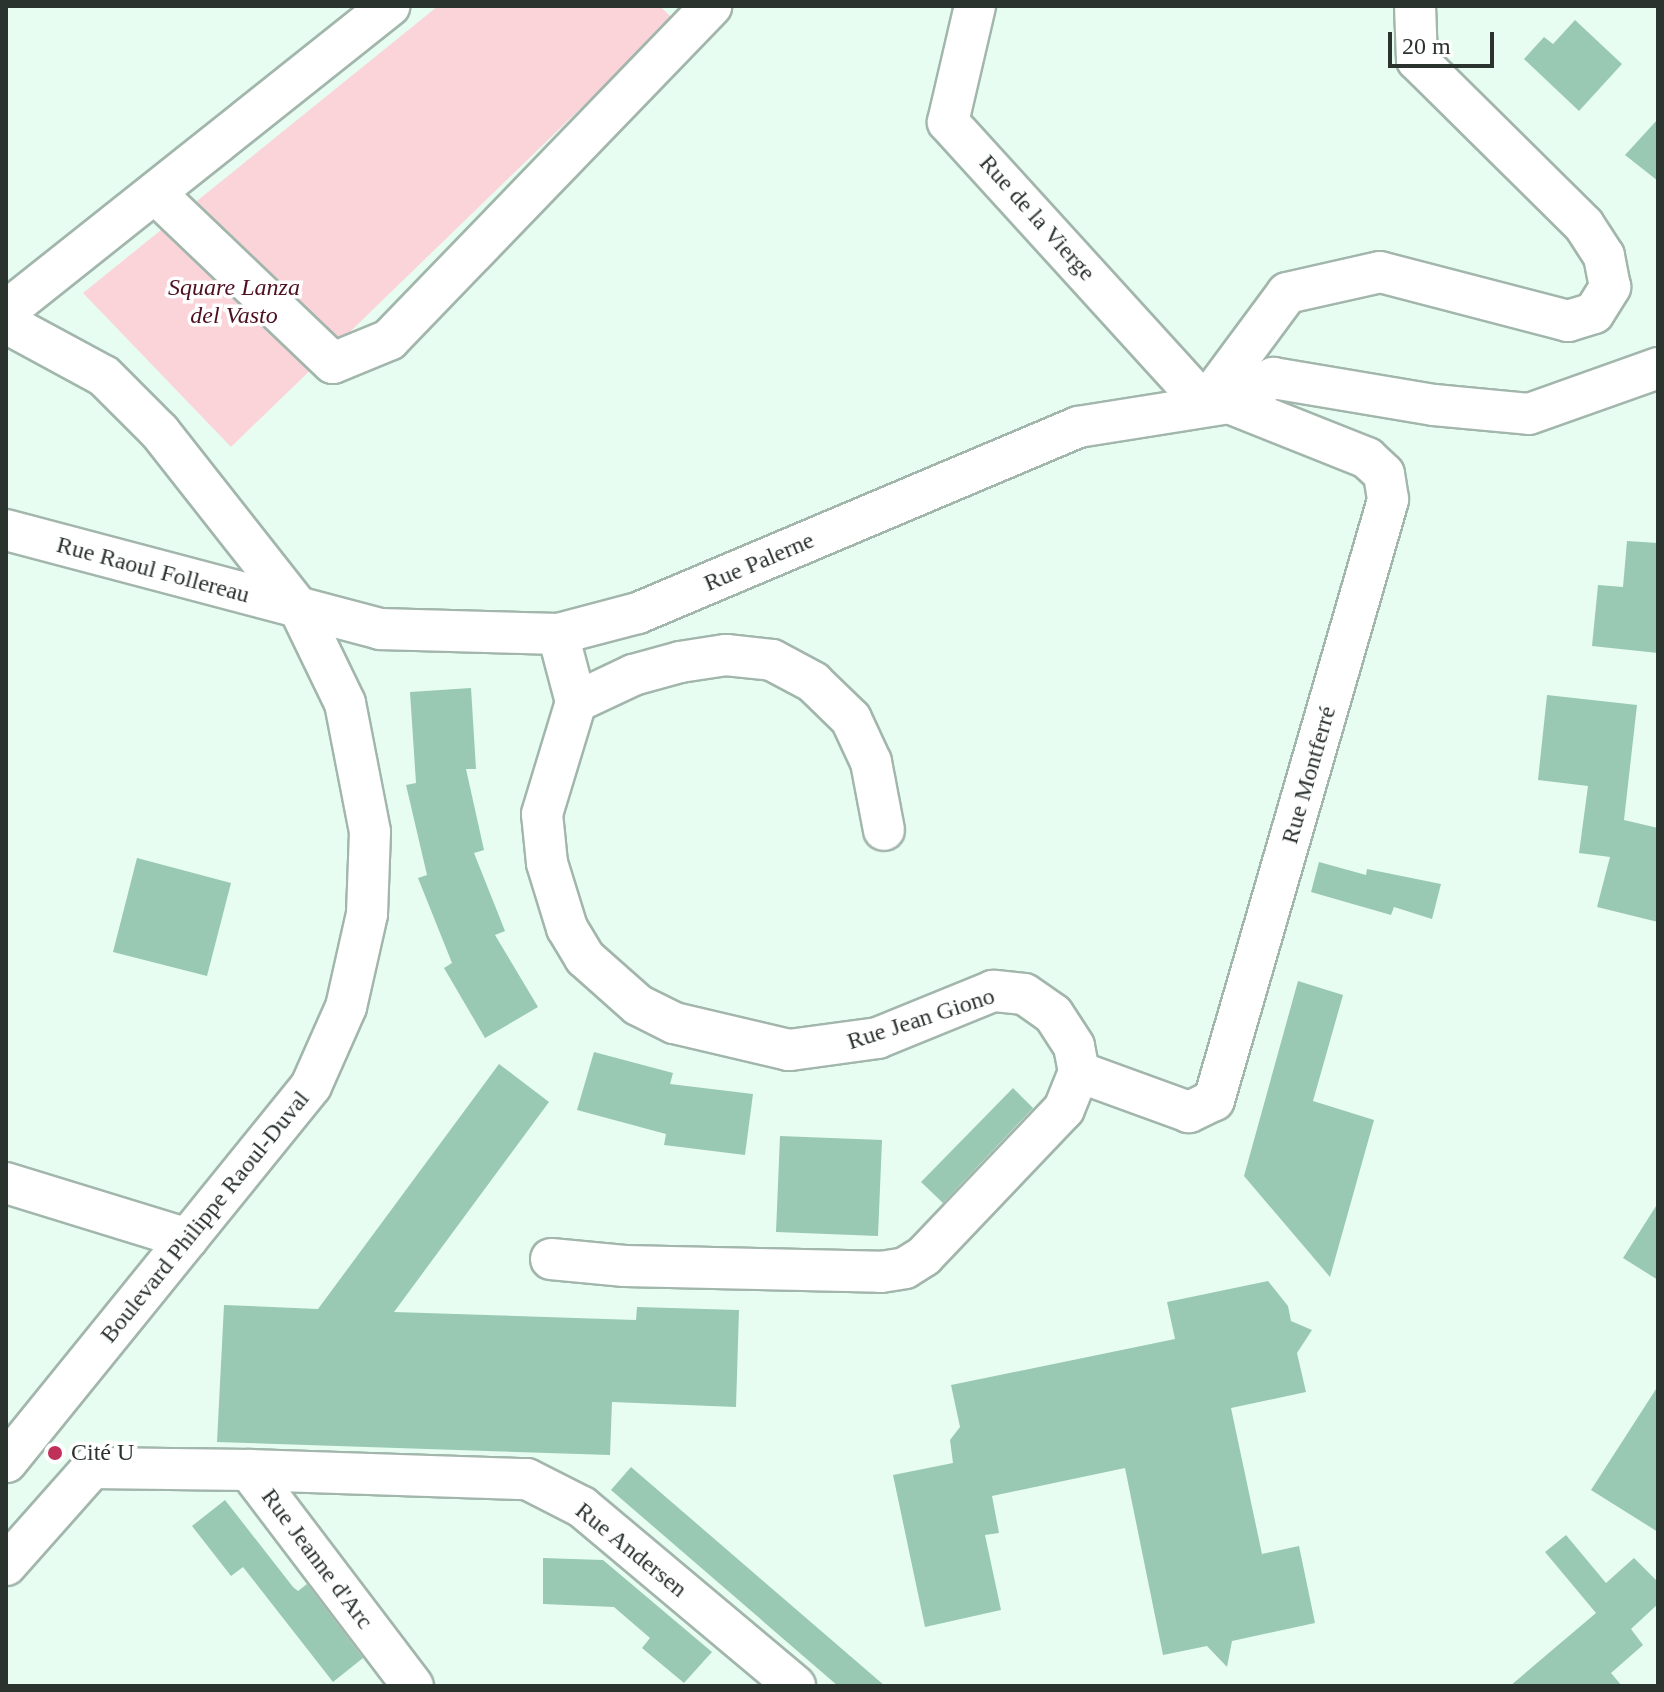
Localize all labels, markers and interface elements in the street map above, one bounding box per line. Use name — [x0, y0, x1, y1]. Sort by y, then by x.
scale bar — [1392, 16, 1498, 66]
text: 20 m — [1402, 33, 1451, 59]
street label: Rue de la Vierge — [973, 149, 1101, 287]
park label: Square Lanza del Vasto — [168, 274, 300, 330]
street label: Rue Palerne — [700, 526, 818, 598]
street label: Rue Raoul Follereau — [53, 530, 253, 610]
street label: Rue Montferré — [1276, 703, 1342, 847]
street label: Rue Jean Giono — [844, 982, 998, 1056]
street label: Boulevard Philippe Raoul-Duval — [94, 1085, 316, 1349]
place label: Cité U — [71, 1439, 134, 1467]
marker: Cité U — [46, 1444, 64, 1462]
street label: Rue Jeanne d'Arc — [255, 1483, 379, 1635]
street label: Rue Andersen — [569, 1496, 693, 1604]

